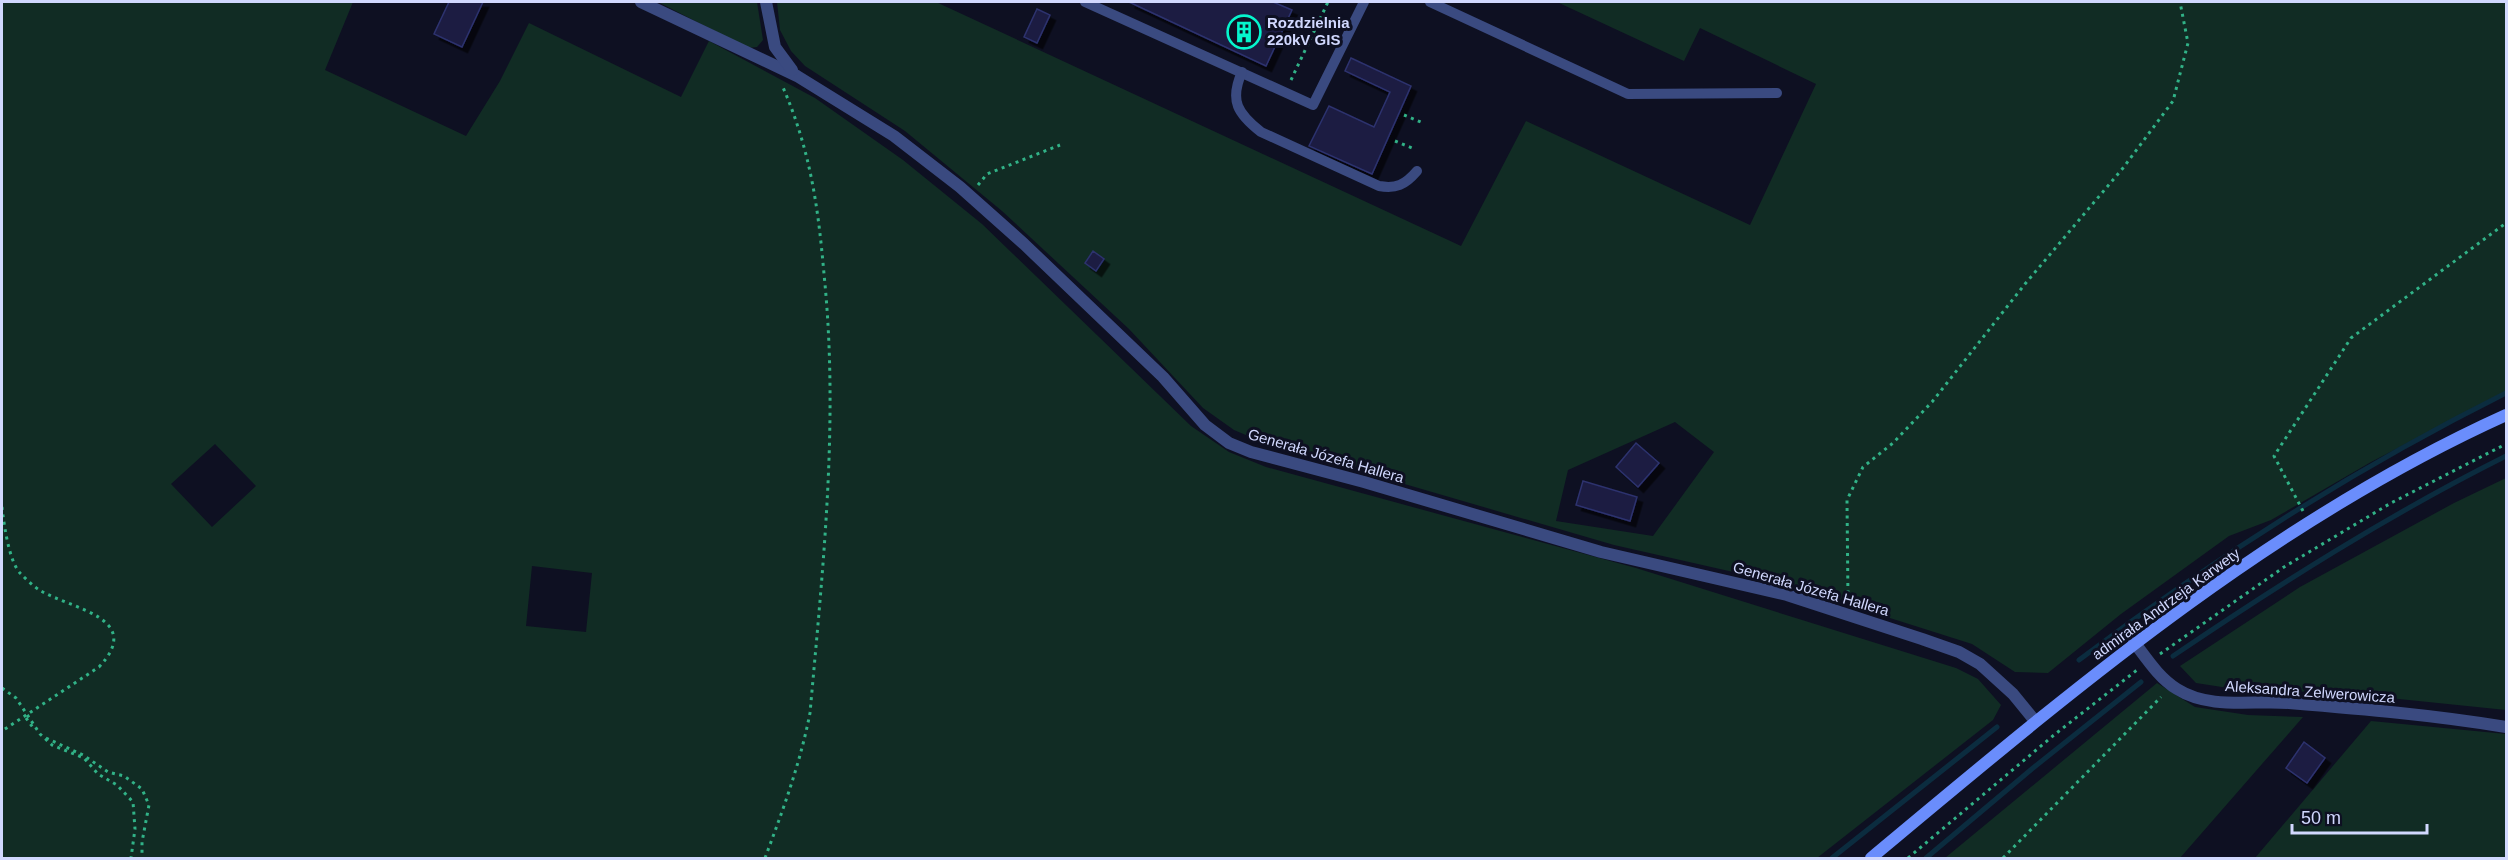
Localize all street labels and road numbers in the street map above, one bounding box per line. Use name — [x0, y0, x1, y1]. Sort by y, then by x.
street label: Generała Józefa Hallera — [1246, 425, 1407, 486]
street label: admirała Andrzeja Karwety — [2089, 544, 2243, 663]
street label: Generała Józefa Hallera — [1731, 558, 1892, 619]
street label: Aleksandra Zelwerowicza — [2225, 677, 2396, 706]

